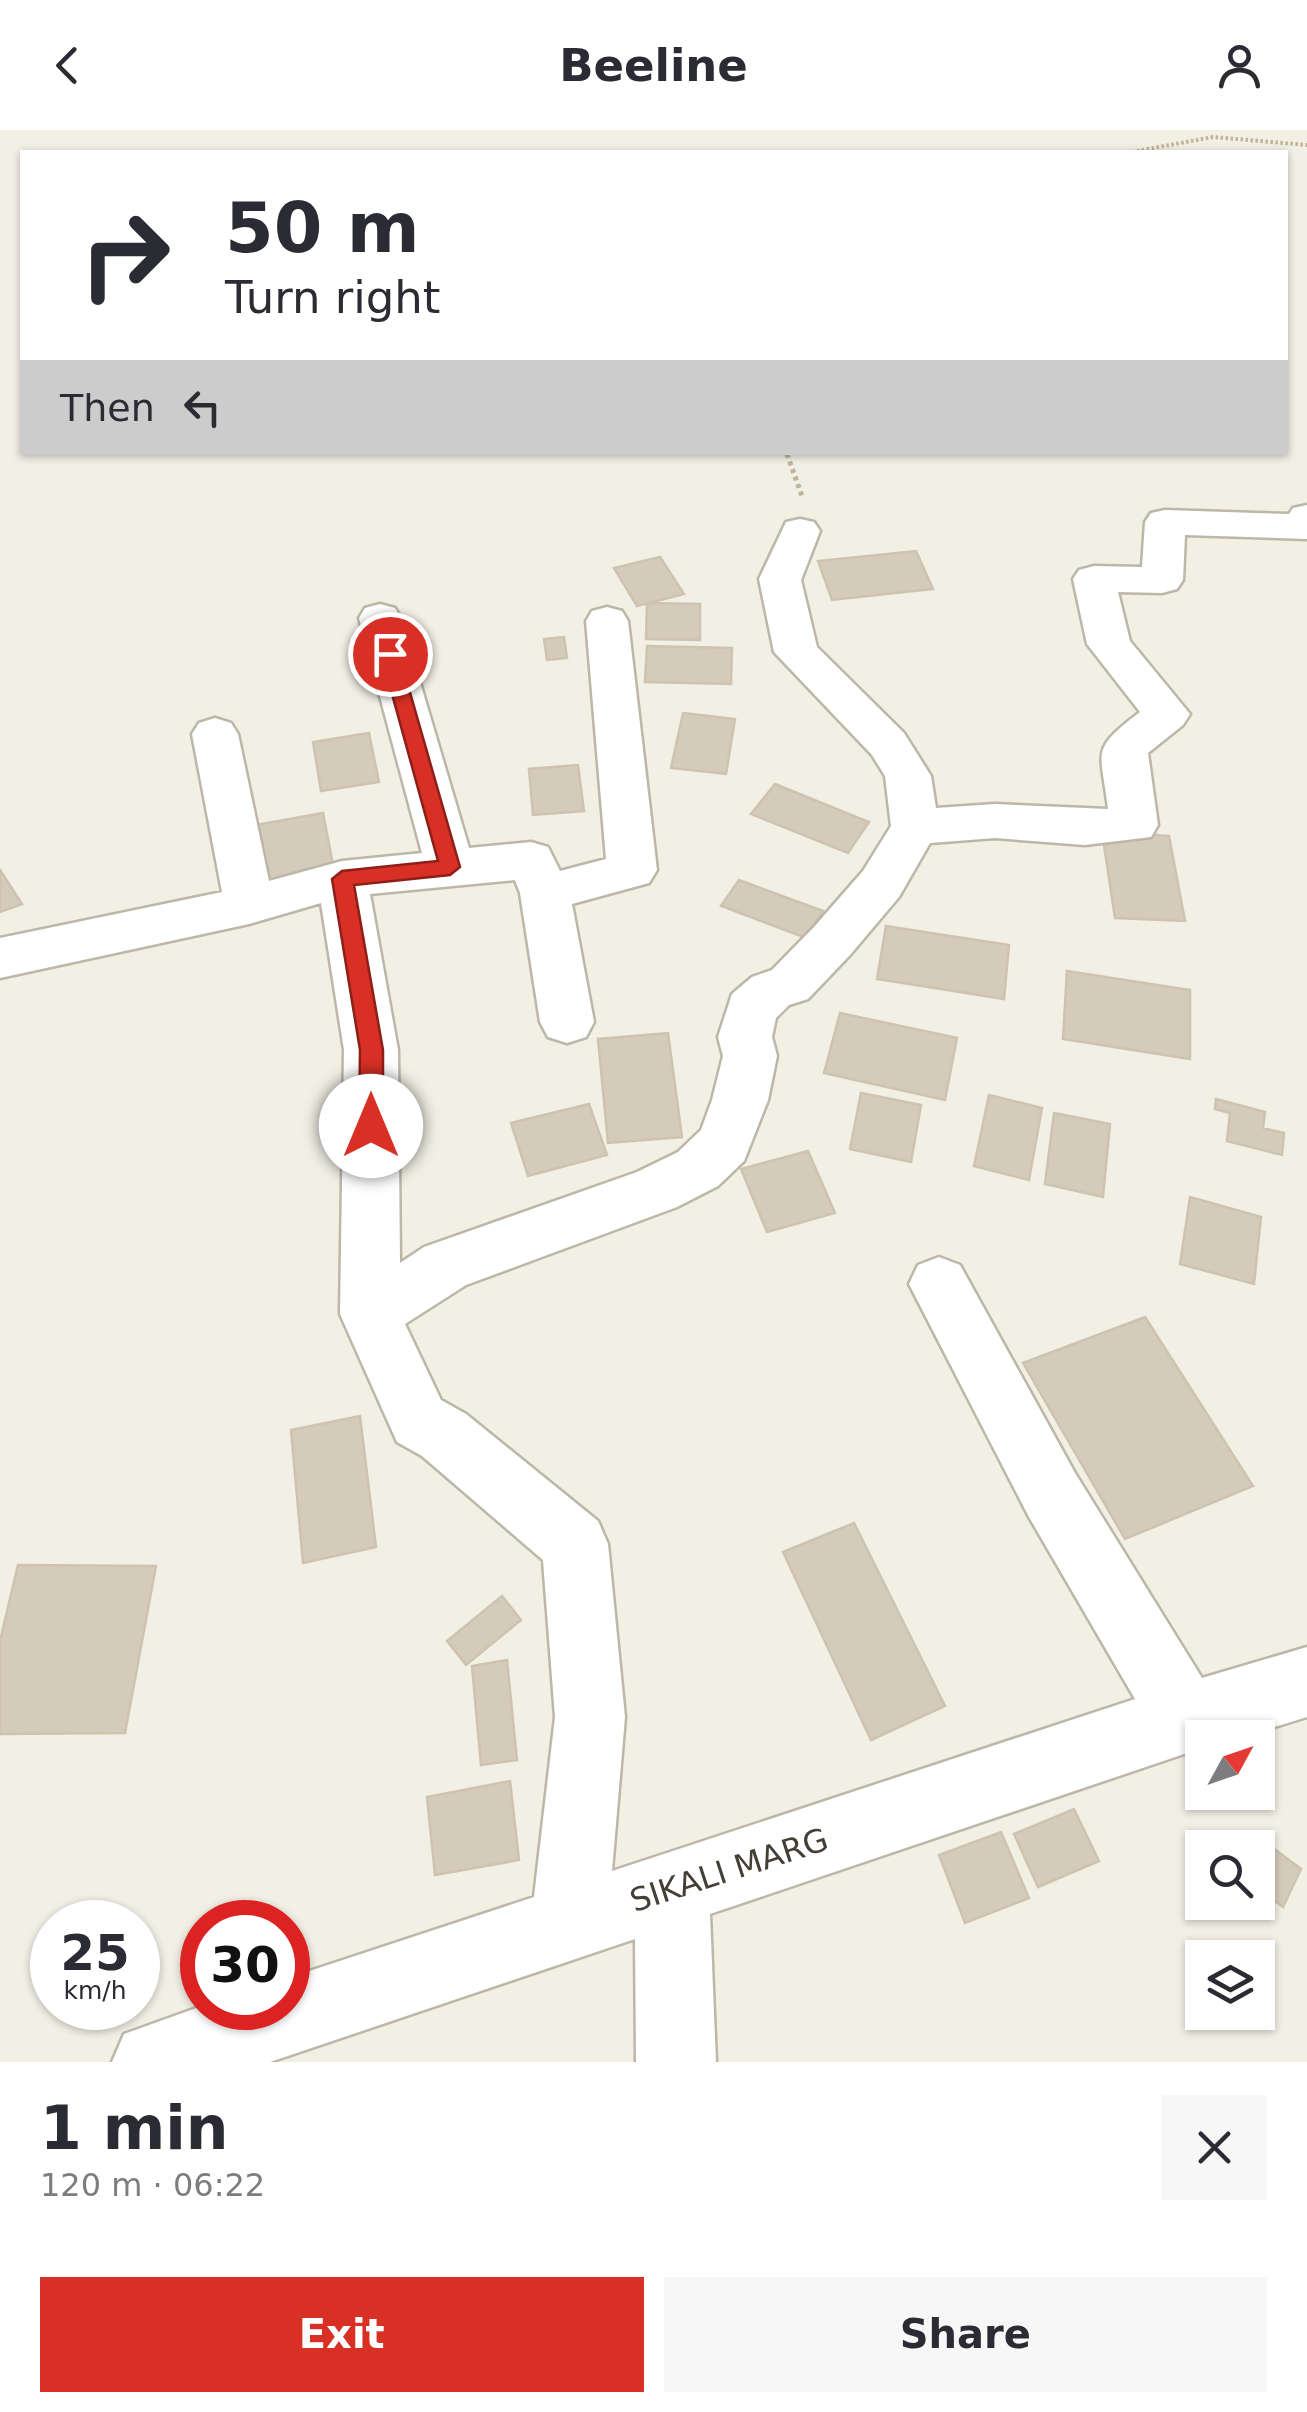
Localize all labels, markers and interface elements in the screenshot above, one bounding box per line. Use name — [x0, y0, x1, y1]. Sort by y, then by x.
icon: back — [40, 38, 95, 93]
icon: person — [1212, 38, 1267, 93]
text: Beeline — [559, 39, 748, 92]
text: 50 m — [225, 187, 420, 269]
icon: right — [60, 190, 190, 320]
text: Turn right — [225, 271, 440, 324]
icon: left — [175, 380, 230, 435]
text: Then — [60, 386, 155, 430]
pin — [348, 612, 433, 697]
icon: arrive — [363, 627, 418, 682]
position arrow — [319, 1074, 423, 1178]
north arrow — [1185, 1720, 1275, 1810]
map controls — [1185, 1720, 1275, 2030]
street label: SIKALI MARG — [625, 1820, 833, 1920]
button: search — [1185, 1830, 1275, 1920]
speed limit sign: 30 — [180, 1900, 310, 2030]
text: 25 — [60, 1924, 130, 1982]
button: layers — [1185, 1940, 1275, 2030]
text: km/h — [63, 1976, 127, 2005]
text: 1 min — [40, 2093, 228, 2163]
button: close — [1162, 2095, 1267, 2200]
text: 120 m · 06:22 — [40, 2166, 265, 2204]
button: Exit — [40, 2277, 644, 2392]
button: Share — [664, 2277, 1267, 2392]

